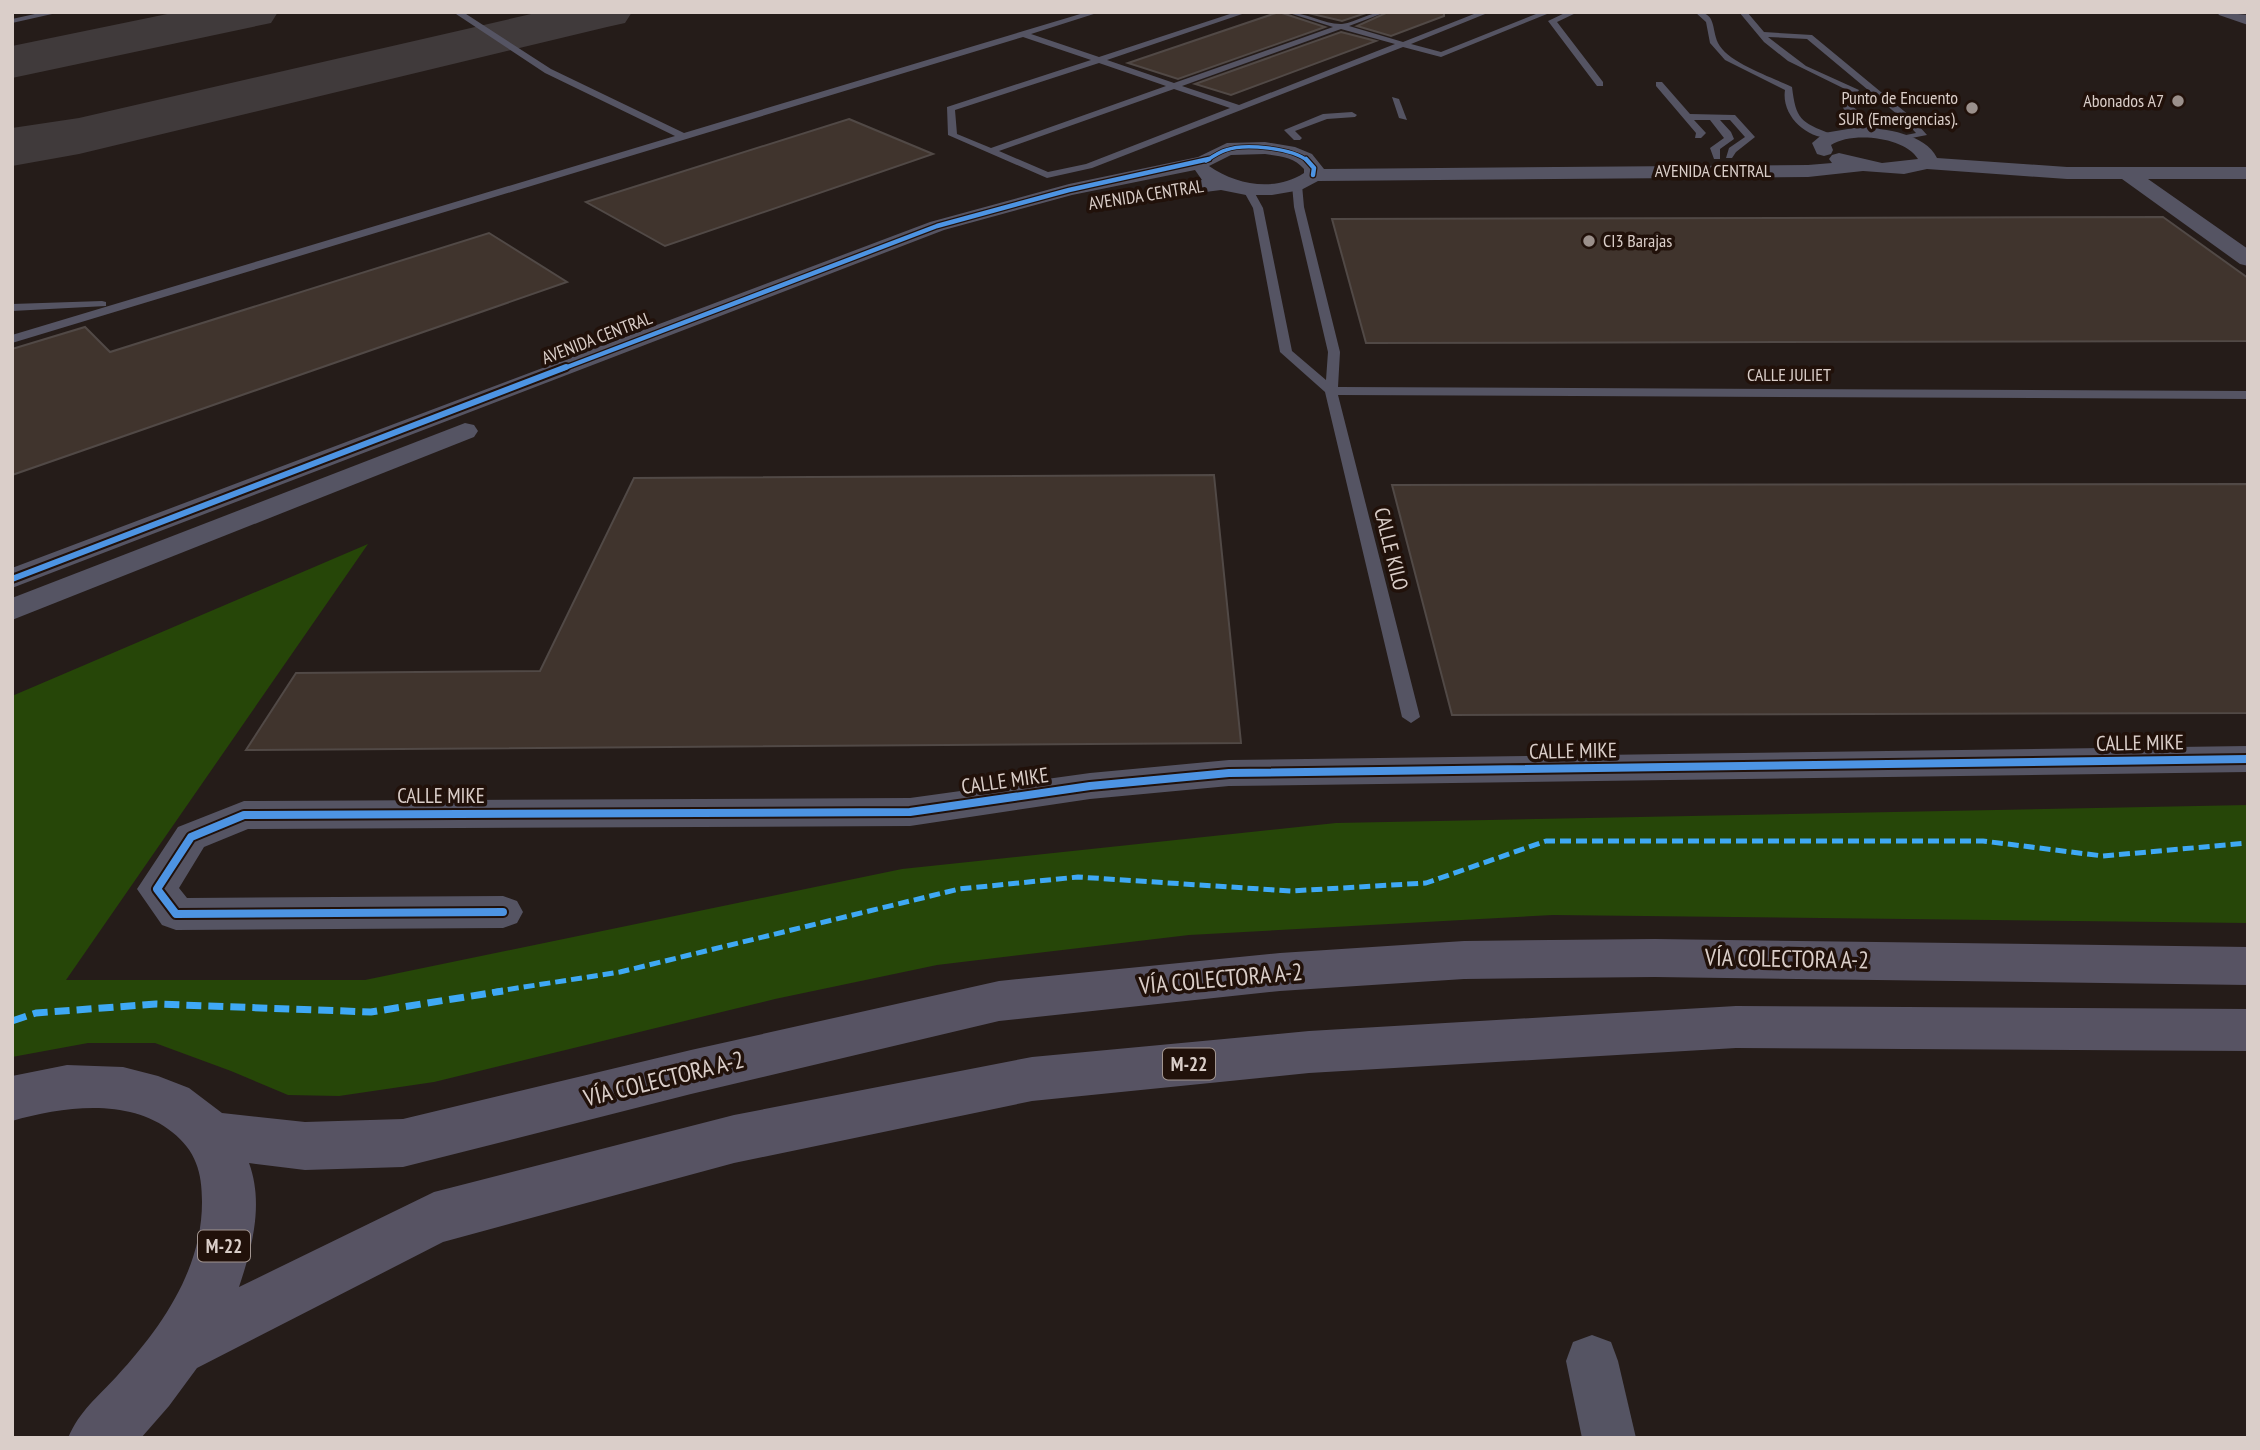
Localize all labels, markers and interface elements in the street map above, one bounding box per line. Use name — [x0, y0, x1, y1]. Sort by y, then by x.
place label: Punto de Encuento SUR (Emergencias). — [1838, 86, 1958, 130]
place label: Abonados A7 — [2083, 89, 2164, 112]
marker: Abonados A7 — [2170, 93, 2186, 109]
marker: Punto de Encuento SUR (Emergencias). — [1964, 100, 1980, 116]
street label: AVENIDA CENTRAL — [1655, 159, 1772, 182]
street label: AVENIDA CENTRAL — [1087, 174, 1206, 215]
place label: CI3 Barajas — [1603, 229, 1672, 252]
marker: CI3 Barajas — [1581, 233, 1597, 249]
street label: AVENIDA CENTRAL — [538, 306, 656, 369]
street label: CALLE JULIET — [1747, 363, 1831, 386]
street label: CALLE KILO — [1368, 505, 1415, 593]
street label: CALLE MIKE — [2096, 728, 2184, 757]
street label: CALLE MIKE — [1529, 736, 1617, 765]
street label: CALLE MIKE — [960, 761, 1050, 800]
street label: CALLE MIKE — [397, 782, 485, 809]
street label: VÍA COLECTORA A-2 — [1704, 942, 1869, 975]
street label: VÍA COLECTORA A-2 — [1137, 956, 1304, 1001]
street label: VÍA COLECTORA A-2 — [580, 1044, 747, 1114]
road number: M-22 — [1163, 1048, 1215, 1080]
road number: M-22 — [198, 1230, 250, 1262]

